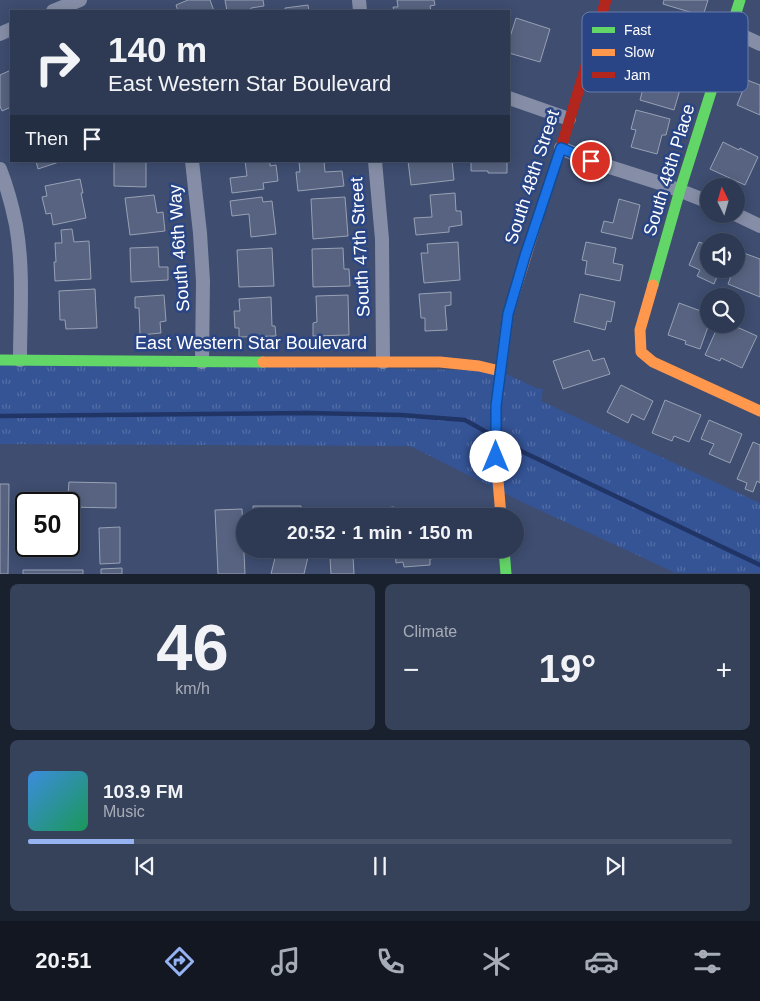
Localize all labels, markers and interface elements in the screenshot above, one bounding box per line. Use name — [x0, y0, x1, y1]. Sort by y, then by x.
legend — [582, 12, 748, 92]
text: Fast — [624, 22, 651, 38]
icon: right — [25, 30, 90, 95]
text: 140 m — [108, 30, 207, 69]
text: Slow — [624, 44, 655, 60]
text: Jam — [624, 67, 650, 83]
text: East Western Star Boulevard — [108, 71, 391, 96]
street label: South 48th Place — [639, 102, 699, 238]
street label: South 48th Street — [501, 107, 563, 247]
icon: arrive — [78, 125, 106, 153]
text: Then — [25, 128, 68, 149]
pin — [570, 140, 612, 182]
icon: arrive — [577, 147, 605, 175]
street label: South 47th Street — [346, 177, 374, 317]
north arrow — [700, 178, 745, 222]
map controls — [700, 178, 745, 333]
street label: South 46th Way — [165, 184, 193, 312]
button: sound — [700, 233, 745, 278]
button: search — [700, 288, 745, 333]
street label: East Western Star Boulevard — [135, 333, 367, 353]
position arrow — [469, 430, 521, 482]
speed limit sign: 50 — [15, 492, 80, 557]
text: 20:52 · 1 min · 150 m — [287, 522, 473, 543]
text: 46 — [156, 611, 229, 684]
text: Climate — [403, 623, 457, 640]
text: 19° — [539, 648, 596, 690]
text: − — [403, 654, 419, 685]
text: + — [716, 654, 732, 685]
text: km/h — [175, 680, 210, 697]
text: 103.9 FM — [103, 781, 183, 802]
text: Music — [103, 803, 145, 820]
icon: previous — [131, 852, 159, 880]
icon: pause — [366, 852, 394, 880]
icon: next — [601, 852, 629, 880]
icon: directions — [162, 944, 197, 979]
icon: music — [268, 944, 303, 979]
icon: phone — [373, 944, 408, 979]
icon: climate — [479, 944, 514, 979]
icon: car — [584, 944, 619, 979]
icon: filters — [690, 944, 725, 979]
text: 20:51 — [35, 948, 92, 973]

